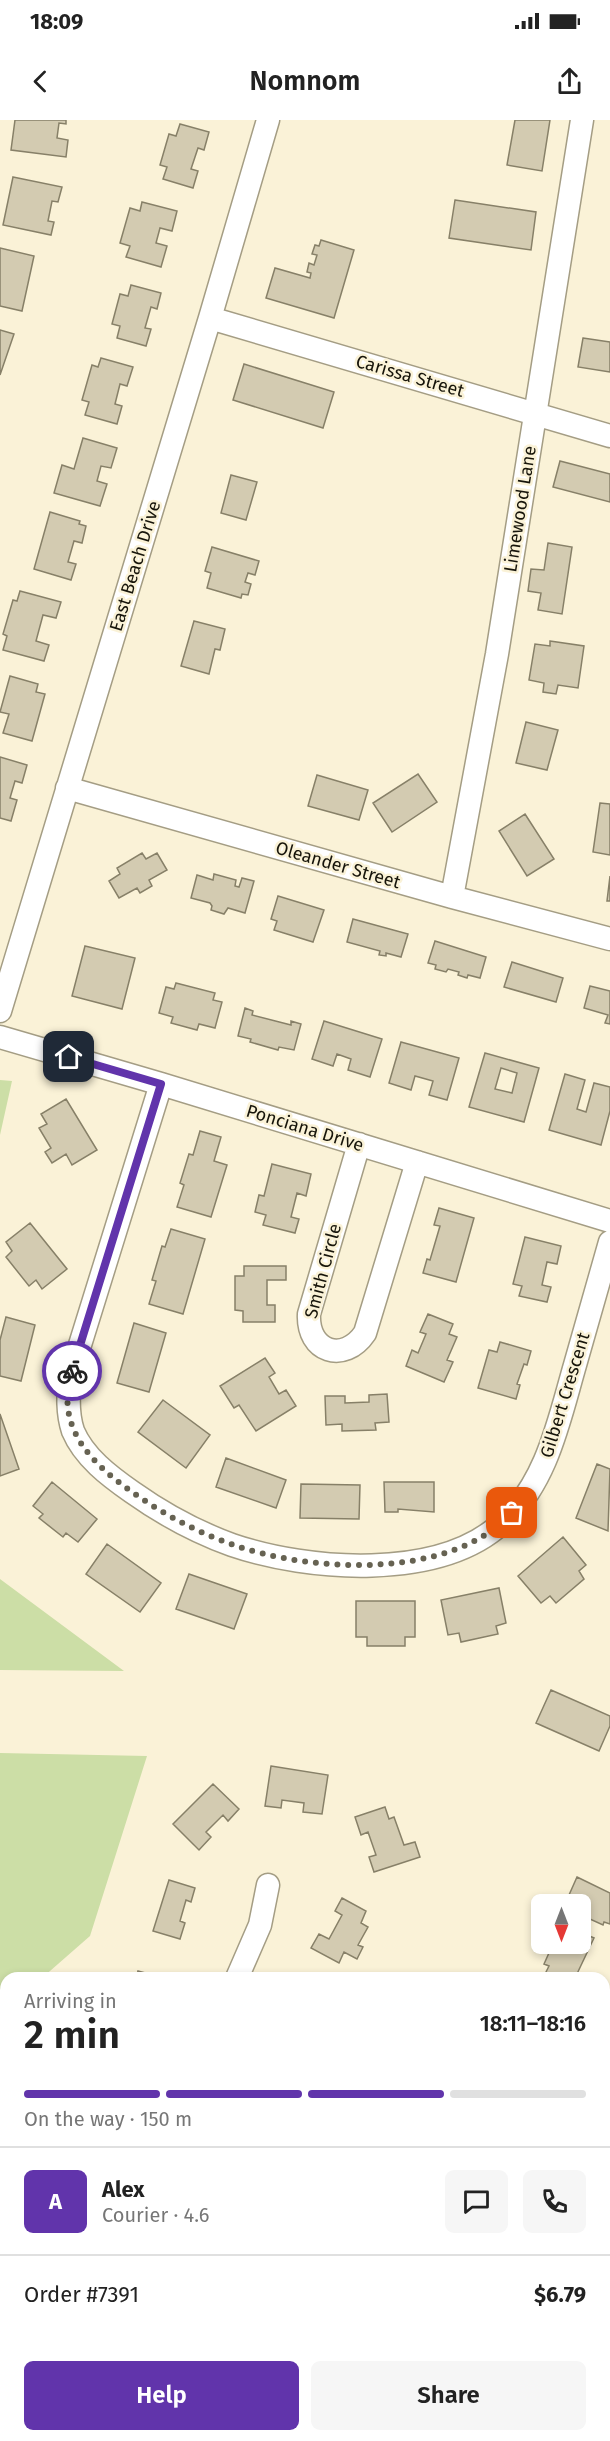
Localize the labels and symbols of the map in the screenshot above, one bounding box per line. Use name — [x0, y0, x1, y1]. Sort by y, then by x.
street label: Carissa Street — [353, 350, 467, 402]
street label: Limewood Lane — [499, 444, 541, 574]
street label: East Beach Drive — [105, 498, 165, 634]
street label: Oleander Street — [273, 837, 403, 893]
pin — [43, 1031, 94, 1082]
street label: Ponciana Drive — [244, 1100, 366, 1156]
street label: Smith Circle — [300, 1221, 346, 1321]
street label: Gilbert Crescent — [535, 1329, 595, 1460]
courier — [42, 1341, 102, 1401]
pin — [486, 1487, 537, 1538]
north arrow — [531, 1894, 591, 1954]

